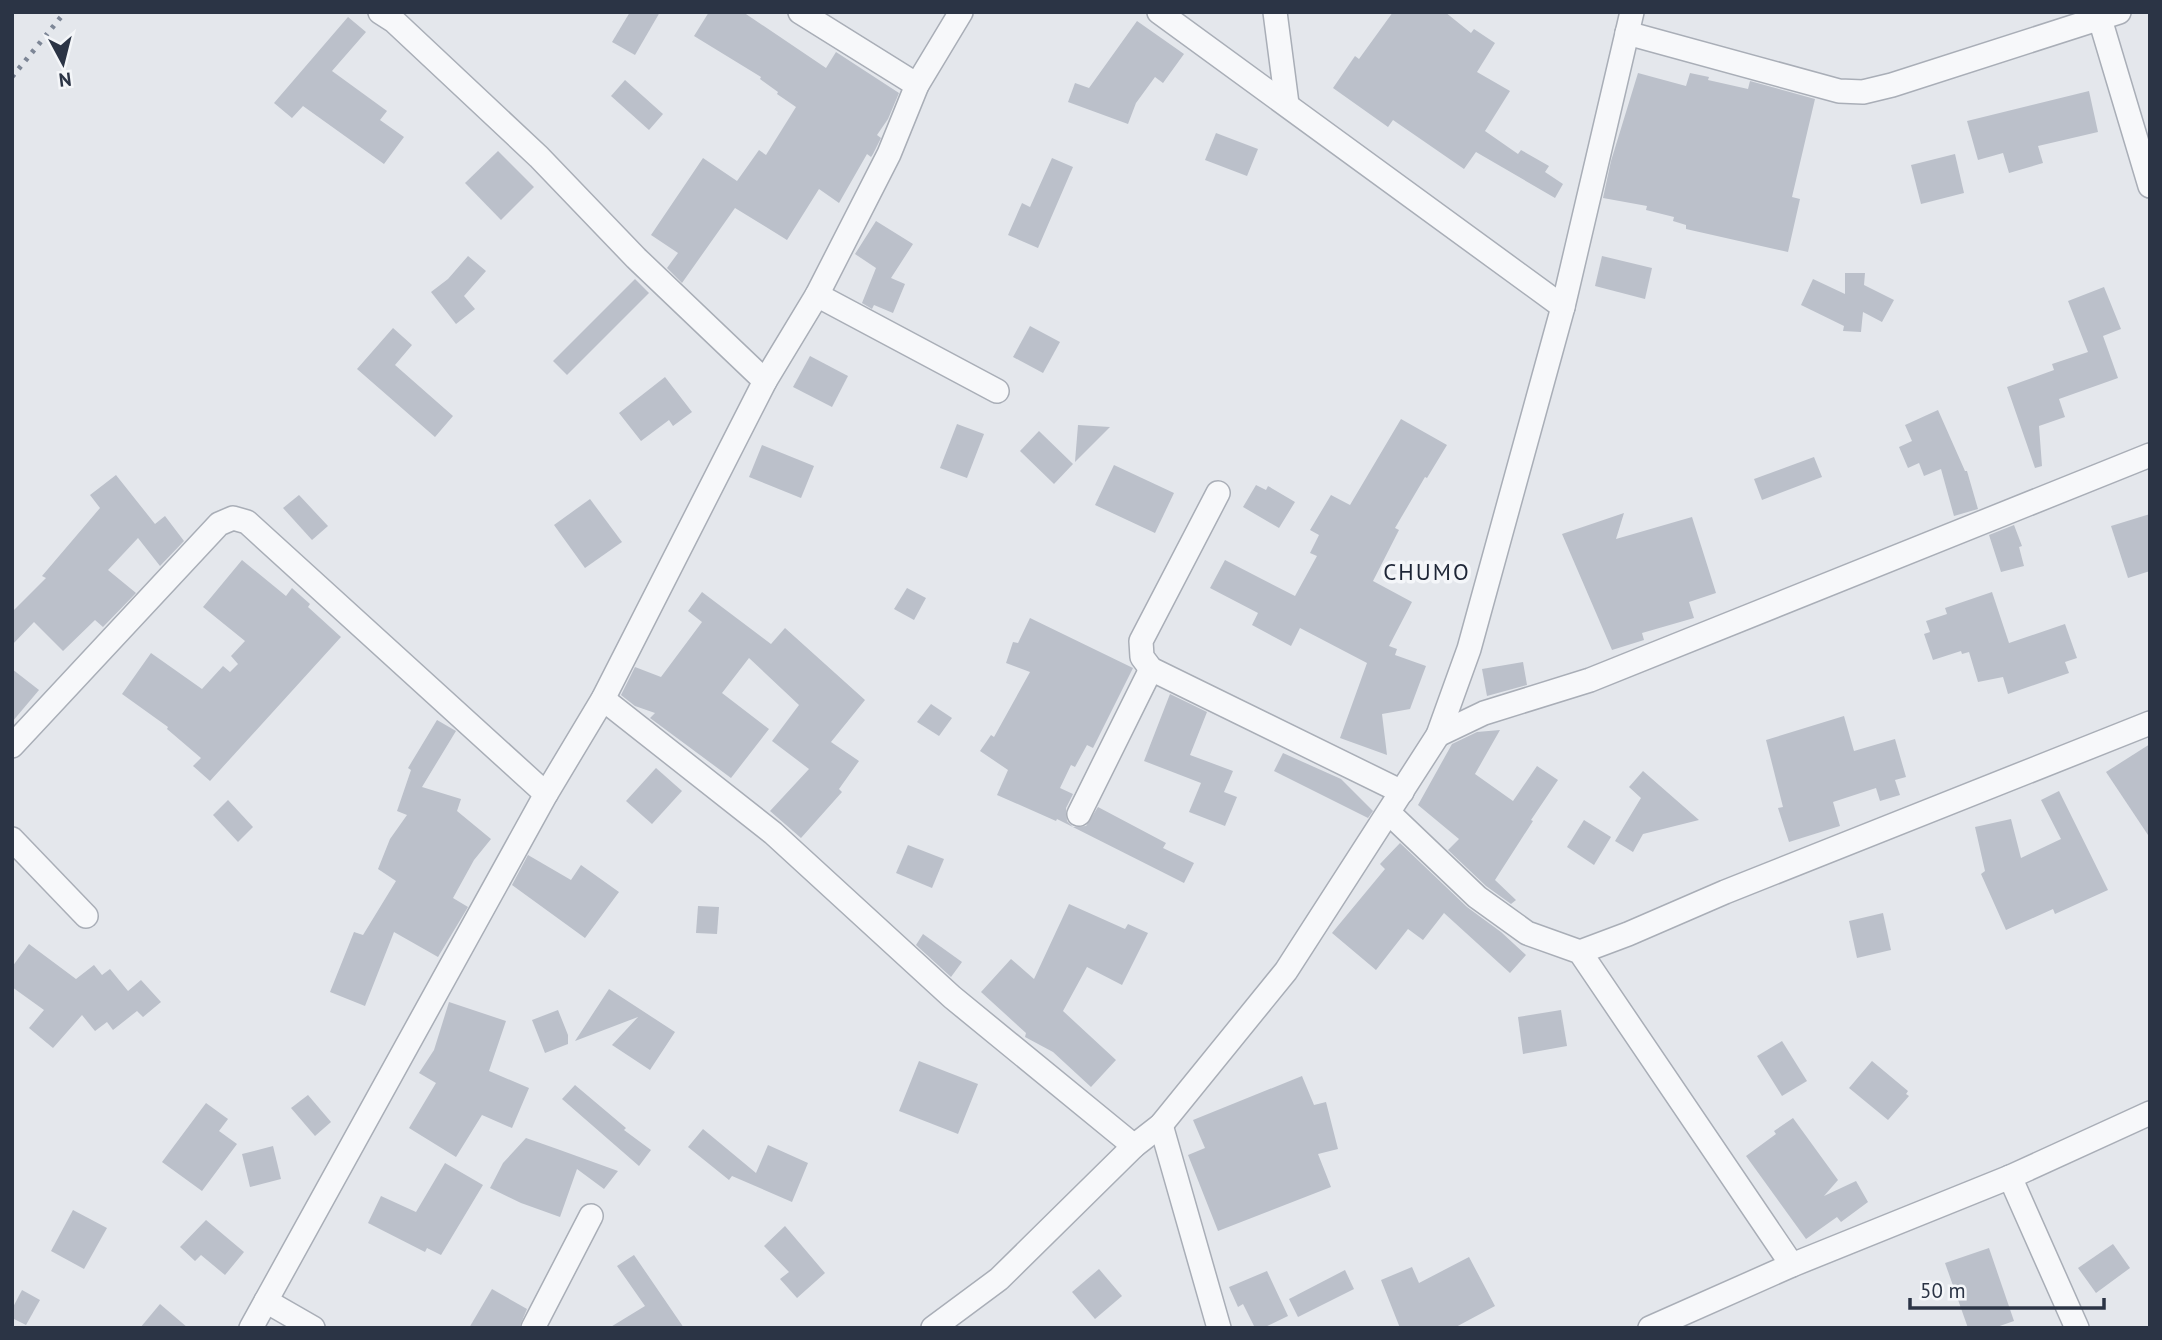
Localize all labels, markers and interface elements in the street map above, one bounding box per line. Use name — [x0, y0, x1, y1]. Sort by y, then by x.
north arrow — [28, 28, 98, 98]
text: N — [57, 67, 73, 93]
district label: CHUMO — [1383, 557, 1471, 586]
scale bar — [1910, 1266, 2104, 1310]
text: 50 m — [1920, 1277, 1966, 1304]

